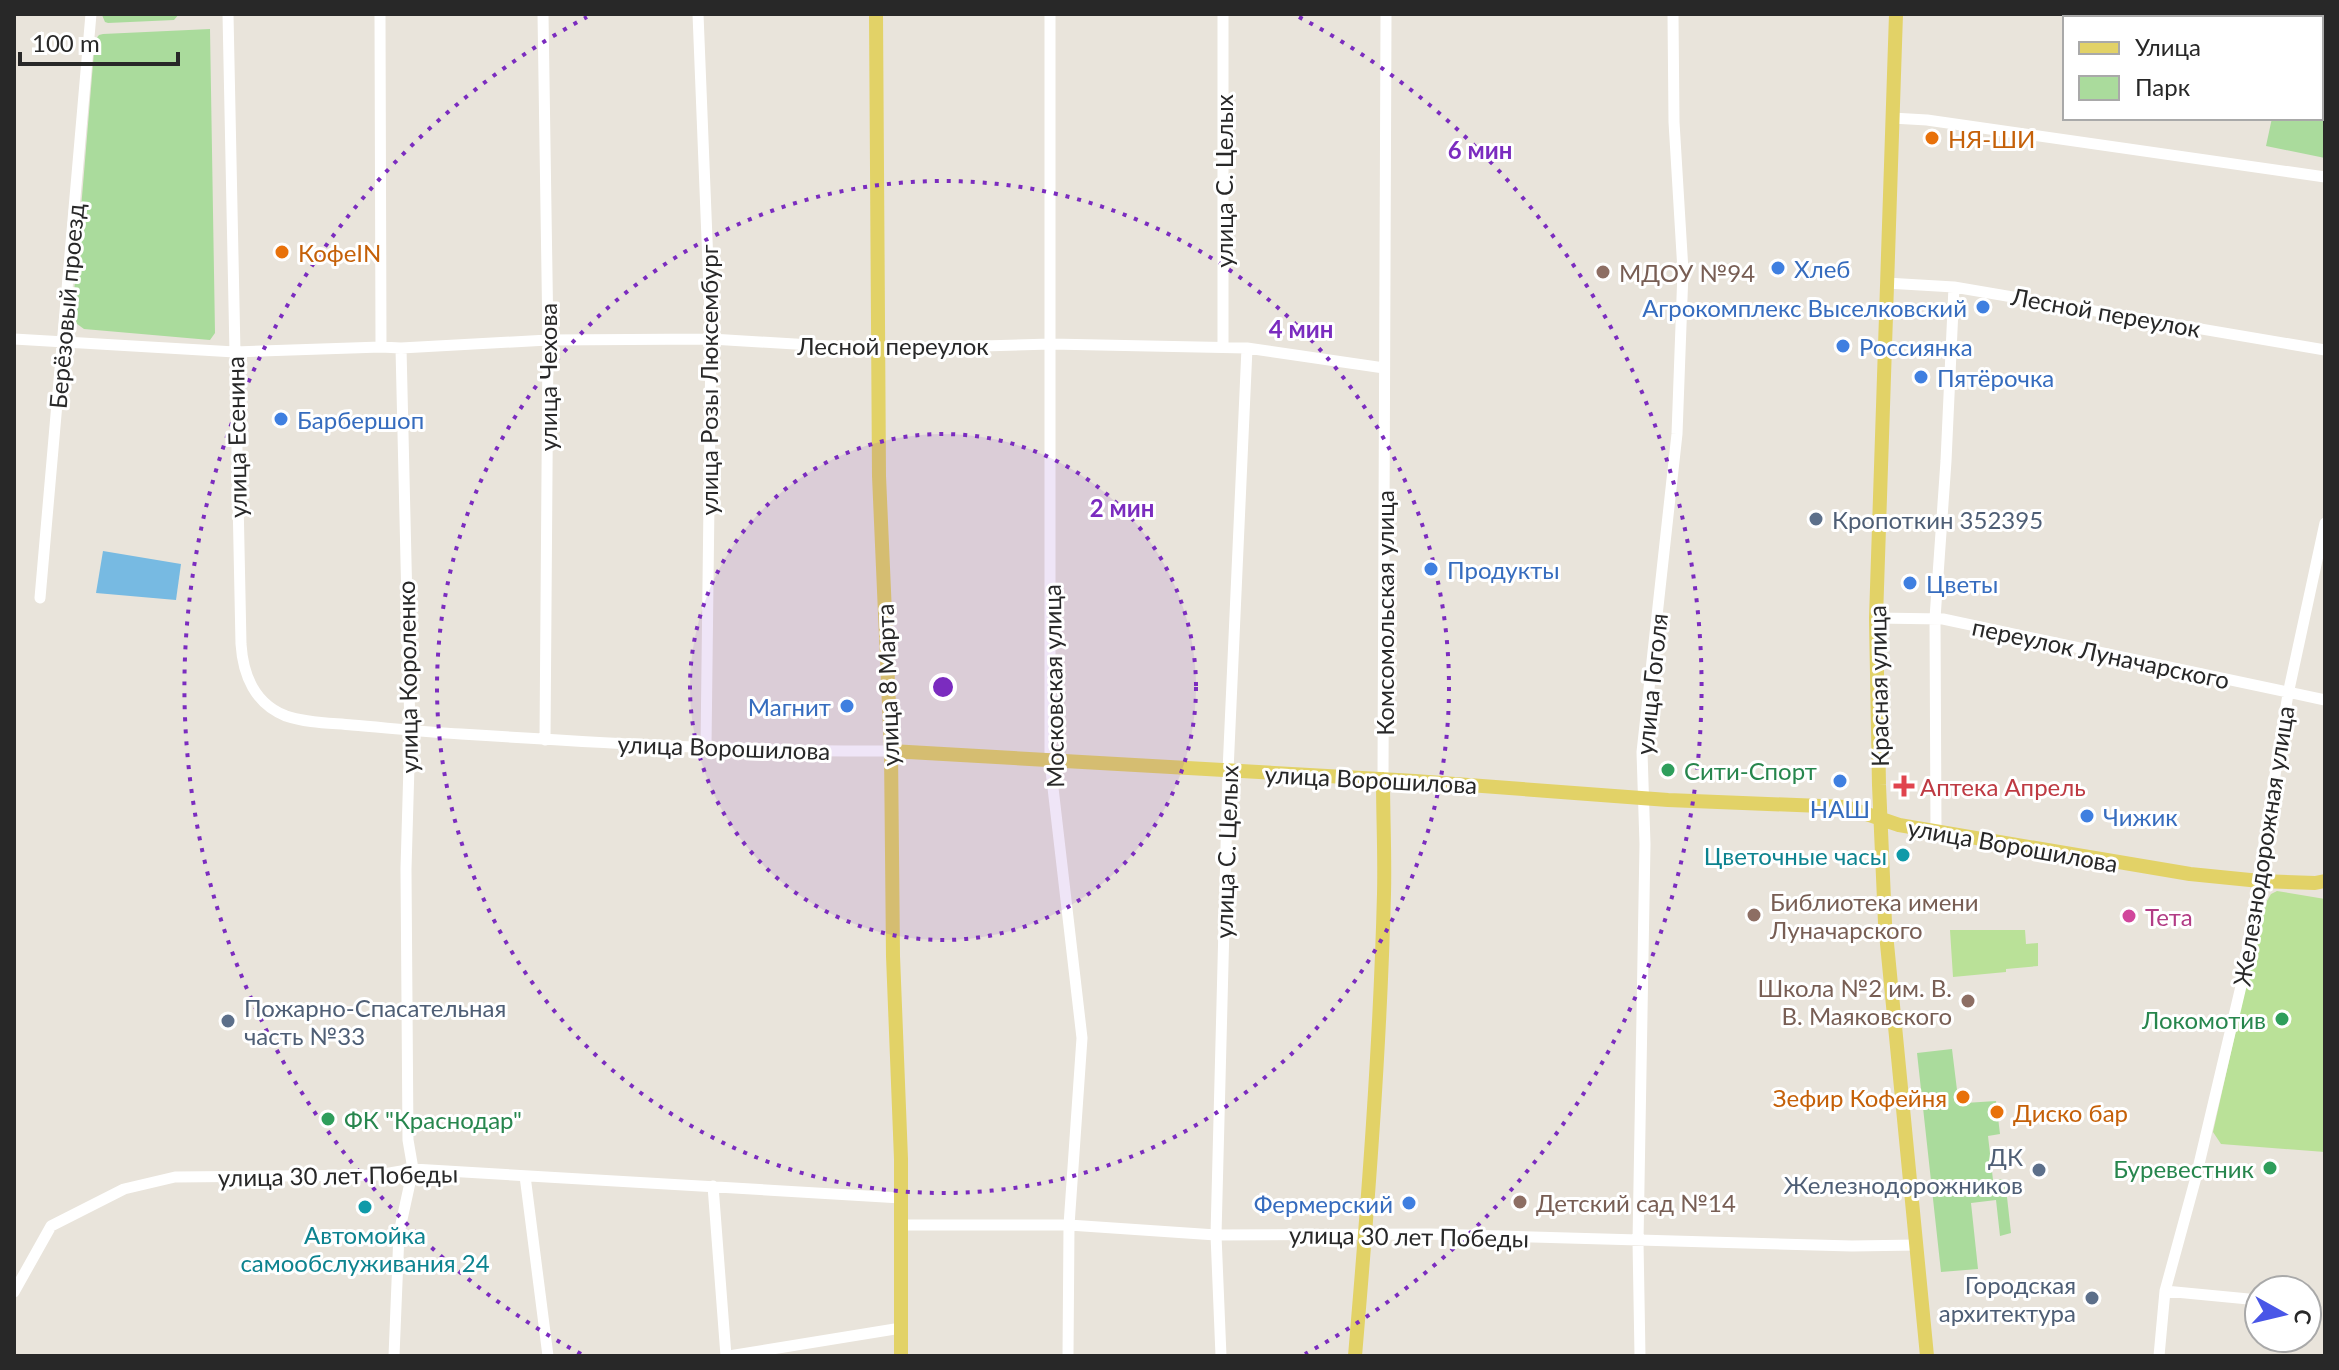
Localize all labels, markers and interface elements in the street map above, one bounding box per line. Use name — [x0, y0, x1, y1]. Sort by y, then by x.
scale bar — [20, 16, 178, 66]
legend — [2063, 16, 2323, 120]
text: 100 m — [32, 28, 100, 57]
text: Улица — [2135, 32, 2201, 61]
text: Парк — [2135, 72, 2191, 101]
street label: улица С. Целых — [1209, 94, 1238, 268]
place label: НЯ-ШИ — [1948, 124, 2035, 153]
marker: НЯ-ШИ — [1923, 129, 1941, 147]
text: 6 мин — [1448, 135, 1512, 164]
street label: Берёзовый проезд — [43, 202, 89, 410]
place label: КофеIN — [298, 238, 381, 267]
marker: КофеIN — [273, 243, 291, 261]
street label: улица Розы Люксембург — [694, 244, 723, 516]
place label: Хлеб — [1794, 254, 1850, 283]
place label: МДОУ №94 — [1619, 258, 1755, 287]
marker: Хлеб — [1769, 259, 1787, 277]
marker: МДОУ №94 — [1594, 263, 1612, 281]
street label: Лесной переулок — [2008, 281, 2203, 343]
place label: Агрокомплекс Выселковский — [1642, 293, 1967, 322]
marker: Агрокомплекс Выселковский — [1974, 298, 1992, 316]
street label: улица Чехова — [533, 303, 562, 451]
text: 4 мин — [1269, 314, 1333, 343]
street label: Лесной переулок — [796, 331, 989, 360]
place label: Россиянка — [1859, 332, 1973, 361]
marker: Россиянка — [1834, 337, 1852, 355]
street label: улица Есенина — [220, 356, 252, 518]
place label: Пятёрочка — [1937, 363, 2054, 392]
marker: Пятёрочка — [1912, 368, 1930, 386]
place label: Барбершоп — [297, 405, 424, 434]
marker: Барбершоп — [272, 410, 290, 428]
street label: Комсомольская улица — [1370, 490, 1399, 736]
text: 2 мин — [1090, 493, 1154, 522]
place label: Кропоткин 352395 — [1832, 505, 2043, 534]
marker: Кропоткин 352395 — [1807, 510, 1825, 528]
place label: Продукты — [1447, 555, 1560, 584]
marker: Продукты — [1422, 560, 1440, 578]
place label: Цветы — [1926, 569, 1998, 598]
marker: Цветы — [1901, 574, 1919, 592]
street label: улица Короленко — [391, 580, 423, 774]
street label: Московская улица — [1037, 584, 1069, 788]
street label: улица 8 Марта — [870, 603, 904, 767]
street label: Красная улица — [1862, 605, 1894, 767]
street label: улица Гоголя — [1629, 612, 1673, 756]
street label: переулок Луначарского — [1970, 612, 2232, 694]
centre of rings — [929, 673, 957, 701]
place label: Магнит — [748, 692, 831, 721]
marker: Магнит — [838, 697, 856, 715]
street label: Железнодорожная улица — [2227, 704, 2299, 988]
street label: улица Ворошилова — [617, 729, 831, 765]
place label: Сити-Спорт — [1684, 756, 1817, 785]
street label: улица Ворошилова — [1264, 759, 1478, 799]
marker: Сити-Спорт — [1659, 761, 1677, 779]
street label: улица С. Целых — [1208, 765, 1244, 939]
marker: НАШ — [1831, 772, 1849, 790]
place label: Аптека Апрель — [1920, 772, 2086, 801]
marker: Аптека Апрель — [1895, 777, 1913, 795]
place label: НАШ — [1810, 794, 1870, 823]
place label: Чижик — [2103, 802, 2178, 831]
marker: Чижик — [2078, 807, 2096, 825]
street label: улица Ворошилова — [1906, 812, 2120, 878]
place label: Цветочные часы — [1704, 841, 1887, 870]
marker: Цветочные часы — [1894, 846, 1912, 864]
place label: Библиотека имени Луначарского — [1769, 887, 1979, 944]
place label: Тета — [2145, 902, 2193, 931]
marker: Библиотека имени Луначарского — [1745, 906, 1763, 924]
marker: Тета — [2120, 907, 2138, 925]
place label: Школа №2 им. В. В. Маяковского — [1757, 973, 1952, 1030]
marker: Школа №2 им. В. В. Маяковского — [1959, 992, 1977, 1010]
place label: Пожарно-Спасательная часть №33 — [244, 993, 506, 1050]
place label: Локомотив — [2141, 1005, 2266, 1034]
marker: Локомотив — [2273, 1010, 2291, 1028]
marker: Пожарно-Спасательная часть №33 — [219, 1012, 237, 1030]
place label: Зефир Кофейня — [1773, 1083, 1947, 1112]
marker: Зефир Кофейня — [1954, 1088, 1972, 1106]
place label: Диско бар — [2013, 1098, 2128, 1127]
marker: Диско бар — [1988, 1103, 2006, 1121]
place label: ФК "Краснодар" — [344, 1105, 522, 1134]
marker: ФК "Краснодар" — [319, 1110, 337, 1128]
place label: ДК Железнодорожников — [1784, 1142, 2023, 1199]
place label: Буревестник — [2113, 1154, 2255, 1183]
street label: улица 30 лет Победы — [218, 1158, 458, 1192]
marker: Буревестник — [2261, 1159, 2279, 1177]
marker: ДК Железнодорожников — [2030, 1161, 2048, 1179]
place label: Детский сад №14 — [1536, 1188, 1736, 1217]
place label: Фермерский — [1254, 1189, 1393, 1218]
marker: Детский сад №14 — [1511, 1193, 1529, 1211]
marker: Фермерский — [1400, 1194, 1418, 1212]
marker: Автомойка самообслуживания 24 — [356, 1198, 374, 1216]
street label: улица 30 лет Победы — [1289, 1219, 1529, 1253]
place label: Автомойка самообслуживания 24 — [240, 1220, 490, 1277]
place label: Городская архитектура — [1939, 1270, 2076, 1327]
north arrow — [2243, 1274, 2323, 1354]
marker: Городская архитектура — [2083, 1289, 2101, 1307]
text: С — [2289, 1308, 2318, 1326]

